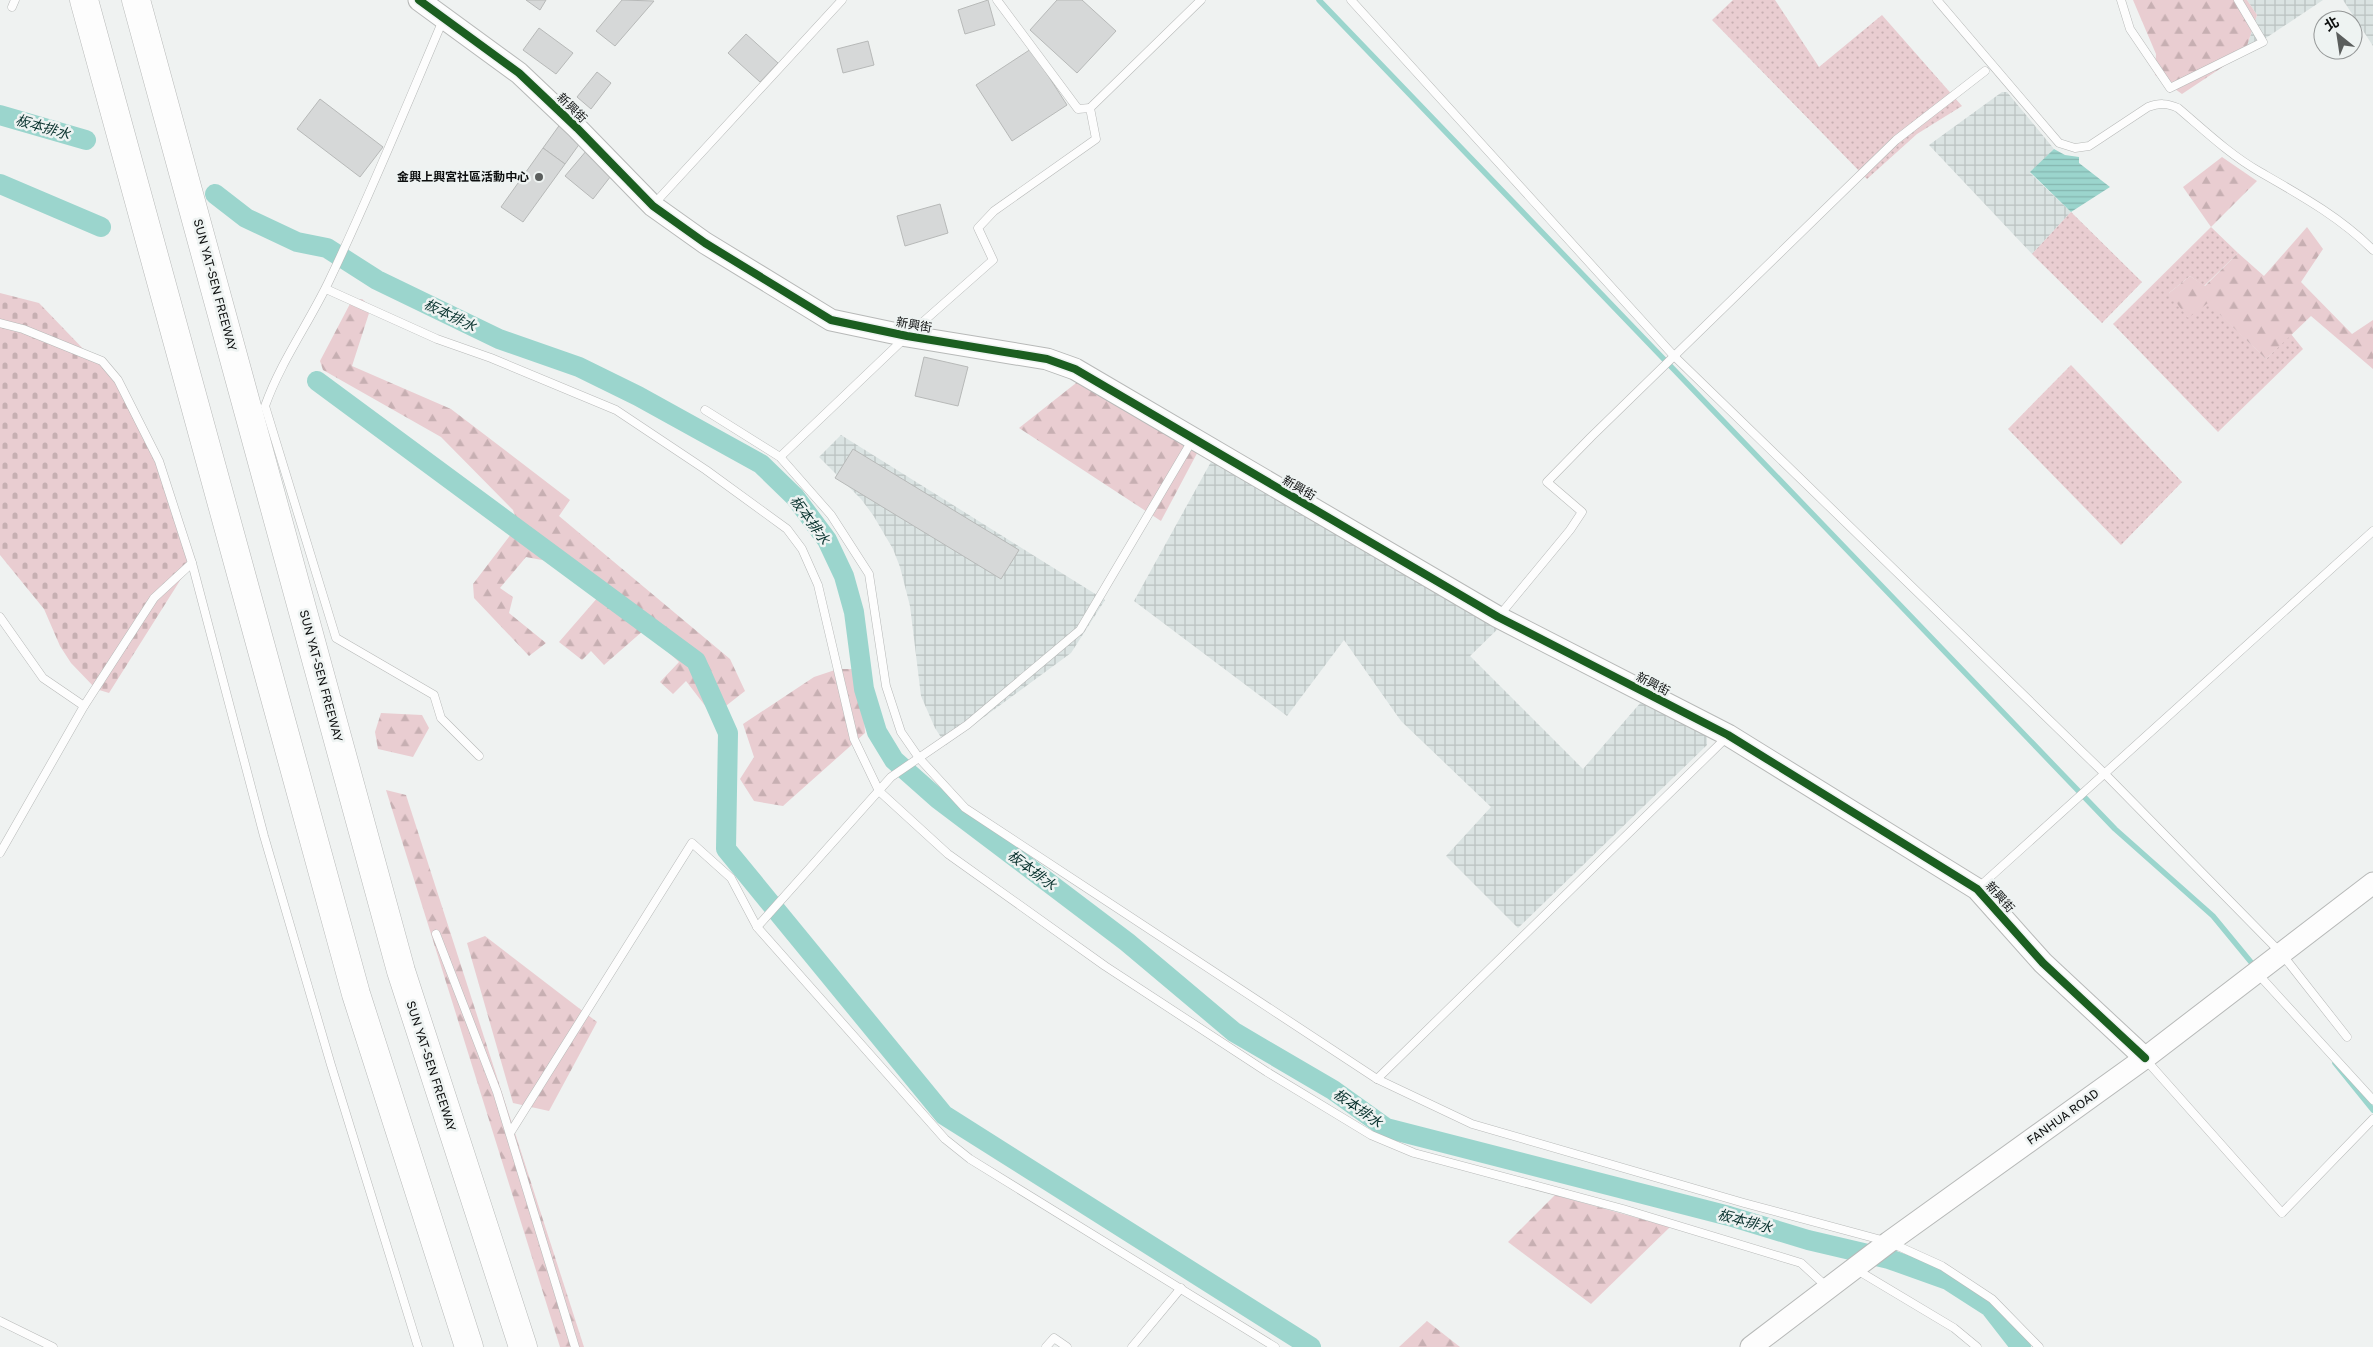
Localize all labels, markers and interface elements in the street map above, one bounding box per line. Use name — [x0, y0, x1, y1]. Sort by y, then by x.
north arrow — [2313, 10, 2363, 60]
text: 北 — [2321, 12, 2342, 34]
street label: 新興街 — [554, 90, 591, 126]
water label: 板本排水 — [14, 111, 73, 143]
place label: 金興上興宮社區活動中心 — [397, 169, 529, 184]
marker: 金興上興宮社區活動中心 — [533, 171, 545, 183]
street label: SUN YAT-SEN FREEWAY — [191, 217, 240, 353]
water label: 板本排水 — [421, 295, 480, 335]
street label: 新興街 — [895, 314, 933, 335]
street label: 新興街 — [1280, 472, 1319, 503]
water label: 板本排水 — [787, 492, 834, 548]
street label: SUN YAT-SEN FREEWAY — [297, 608, 346, 744]
street label: 新興街 — [1634, 669, 1673, 698]
water label: 板本排水 — [1005, 846, 1061, 894]
street label: 新興街 — [1983, 878, 2018, 915]
street label: SUN YAT-SEN FREEWAY — [403, 999, 460, 1133]
water label: 板本排水 — [1330, 1085, 1387, 1131]
street label: FANHUA ROAD — [2024, 1085, 2102, 1148]
water label: 板本排水 — [1716, 1205, 1775, 1236]

